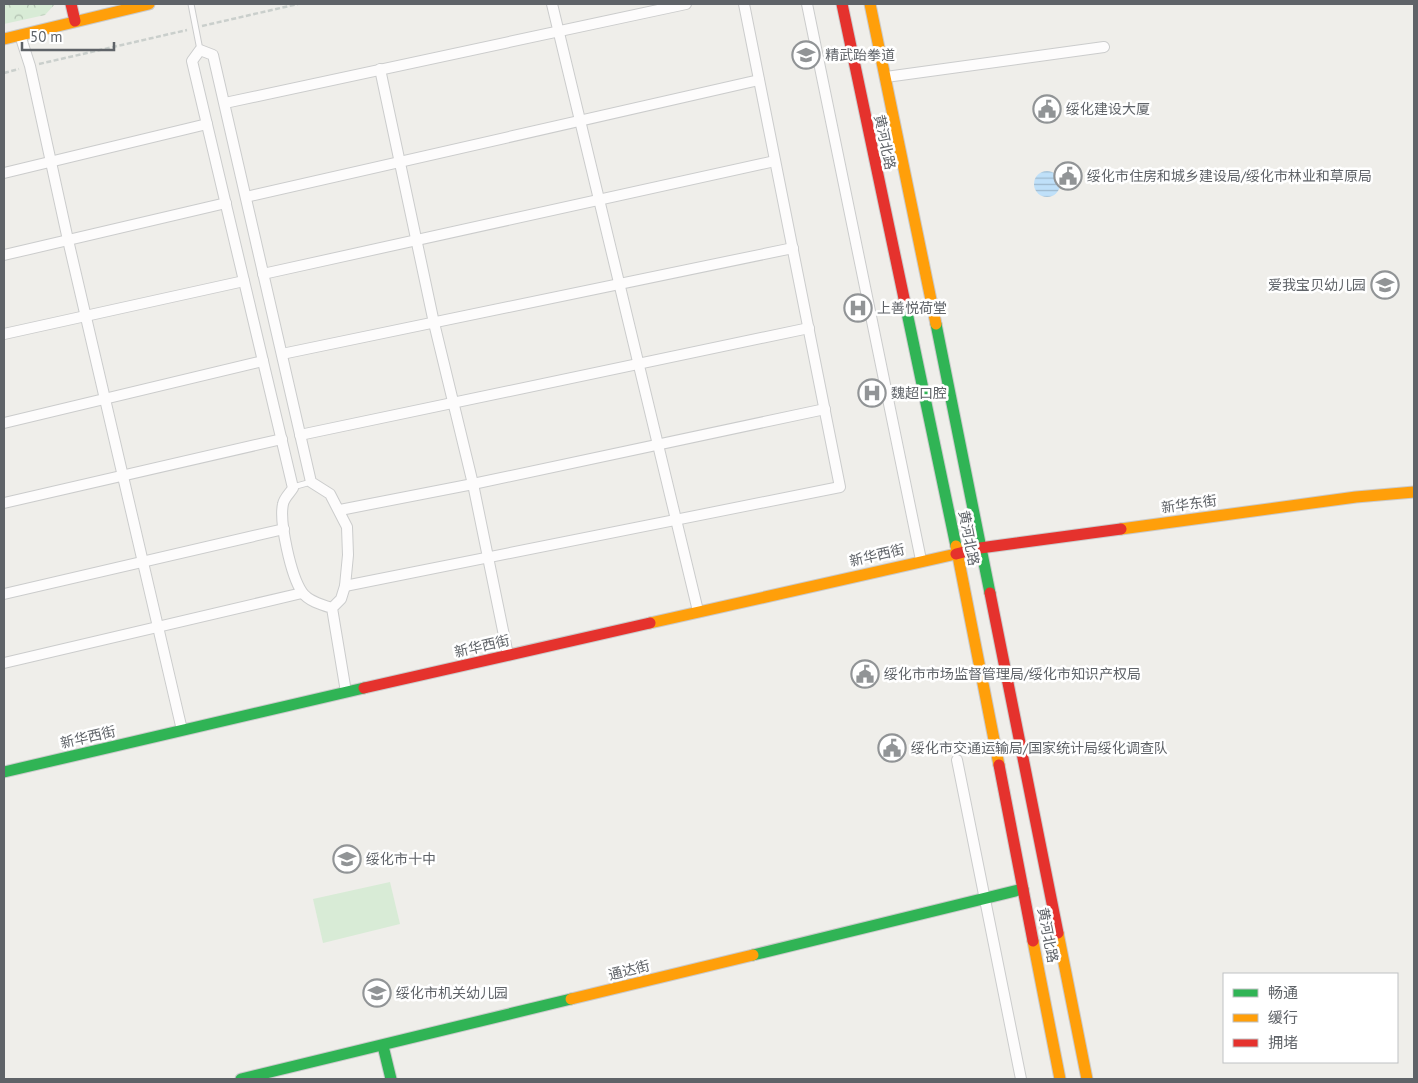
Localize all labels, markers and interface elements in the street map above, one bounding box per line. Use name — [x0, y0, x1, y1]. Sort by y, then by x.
scale bar — [22, 20, 115, 52]
text: 50 m — [30, 27, 63, 46]
school or university icon: 精武跆拳道 — [791, 40, 821, 70]
place label: 精武跆拳道 — [825, 46, 895, 64]
public building icon: 绥化建设大厦 — [1032, 94, 1062, 124]
place label: 绥化建设大厦 — [1066, 100, 1150, 118]
street label: 黄河北路 — [870, 113, 900, 171]
public building icon: 绥化市住房和城乡建设局/绥化市林业和草原局 — [1053, 161, 1083, 191]
place label: 绥化市住房和城乡建设局/绥化市林业和草原局 — [1087, 167, 1372, 185]
school or university icon: 爱我宝贝幼儿园 — [1370, 270, 1400, 300]
place label: 爱我宝贝幼儿园 — [1268, 276, 1366, 294]
hospital icon: 上善悦荷堂 — [843, 293, 873, 323]
place label: 上善悦荷堂 — [877, 299, 947, 317]
hospital icon: 魏超口腔 — [857, 378, 887, 408]
place label: 魏超口腔 — [891, 384, 947, 402]
street label: 新华东街 — [1160, 491, 1218, 517]
street label: 黄河北路 — [955, 509, 983, 567]
street label: 新华西街 — [848, 540, 906, 570]
street label: 新华西街 — [453, 631, 511, 661]
public building icon: 绥化市市场监督管理局/绥化市知识产权局 — [850, 659, 880, 689]
place label: 绥化市市场监督管理局/绥化市知识产权局 — [884, 665, 1141, 683]
street label: 新华西街 — [59, 722, 117, 752]
public building icon: 绥化市交通运输局/国家统计局绥化调查队 — [877, 733, 907, 763]
place label: 绥化市交通运输局/国家统计局绥化调查队 — [911, 739, 1168, 757]
school or university icon: 绥化市十中 — [332, 844, 362, 874]
place label: 绥化市十中 — [366, 850, 436, 868]
street label: 黄河北路 — [1034, 906, 1062, 964]
street label: 通达街 — [606, 956, 652, 984]
legend — [1223, 973, 1398, 1063]
school or university icon: 绥化市机关幼儿园 — [362, 978, 392, 1008]
text: 畅通 — [1268, 983, 1298, 1002]
place label: 绥化市机关幼儿园 — [396, 984, 508, 1002]
text: 缓行 — [1268, 1008, 1298, 1027]
text: 拥堵 — [1268, 1033, 1298, 1052]

